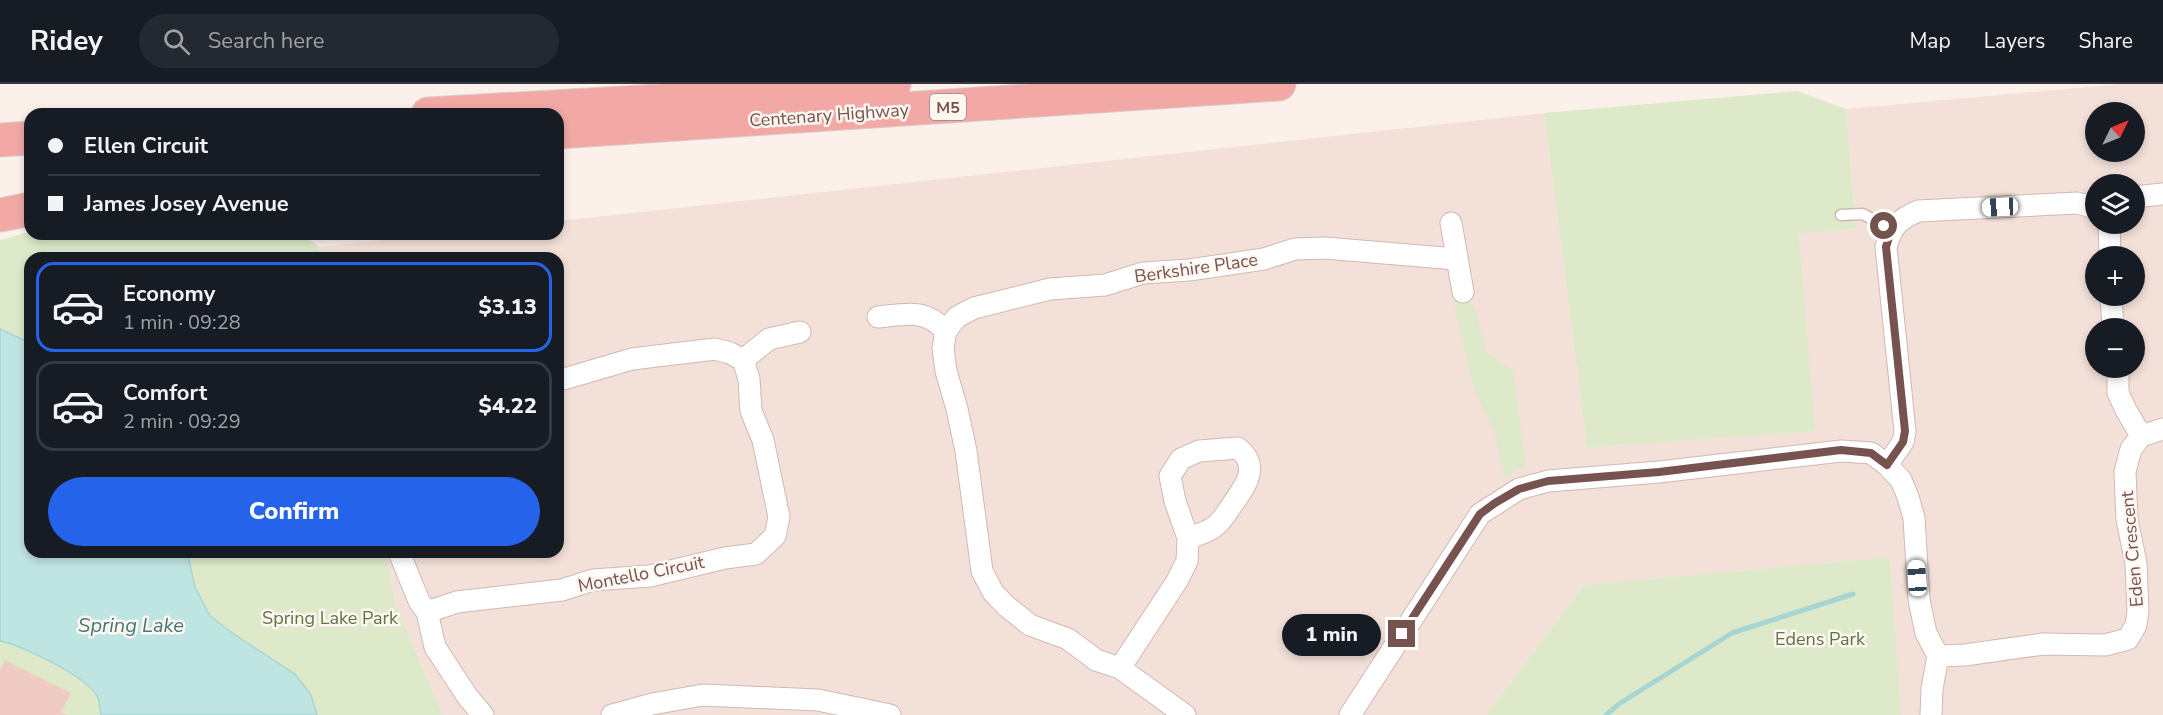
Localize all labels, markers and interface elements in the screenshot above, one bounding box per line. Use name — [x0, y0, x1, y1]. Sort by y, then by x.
search box — [139, 14, 559, 68]
text: Ridey — [30, 22, 103, 60]
icon: search — [160, 25, 193, 58]
text: Search here — [208, 26, 324, 56]
text: Map — [1909, 27, 1951, 55]
text: Layers — [1984, 27, 2045, 55]
text: Share — [2078, 27, 2133, 55]
road number: M5 — [930, 94, 966, 120]
street label: Centenary Highway — [748, 97, 910, 133]
north arrow — [2085, 102, 2145, 162]
map controls — [2085, 102, 2145, 378]
text: Ellen Circuit — [84, 131, 208, 161]
button: layers — [2085, 174, 2145, 234]
text: James Josey Avenue — [84, 189, 289, 219]
car — [1982, 197, 2018, 217]
route start — [1870, 212, 1897, 239]
button: + — [2085, 246, 2145, 306]
street label: Berkshire Place — [1133, 247, 1259, 289]
text: Economy — [123, 279, 215, 309]
icon: car — [51, 280, 105, 334]
text: $3.13 — [478, 292, 537, 322]
text: 1 min · 09:28 — [123, 309, 241, 336]
button: − — [2085, 318, 2145, 378]
text: Comfort — [123, 378, 207, 408]
icon: car — [51, 379, 105, 433]
text: $4.22 — [478, 391, 537, 421]
text: 2 min · 09:29 — [123, 408, 241, 435]
button: Confirm — [48, 477, 540, 546]
street label: Eden Crescent — [2115, 489, 2149, 608]
street label: Montello Circuit — [576, 550, 707, 598]
car — [1907, 559, 1927, 597]
park label: Spring Lake Park — [262, 606, 399, 630]
water label: Spring Lake — [78, 612, 184, 639]
callout: 1 min — [1282, 613, 1381, 655]
route end — [1388, 620, 1415, 647]
text: 1 min — [1305, 621, 1358, 648]
park label: Edens Park — [1775, 627, 1866, 651]

